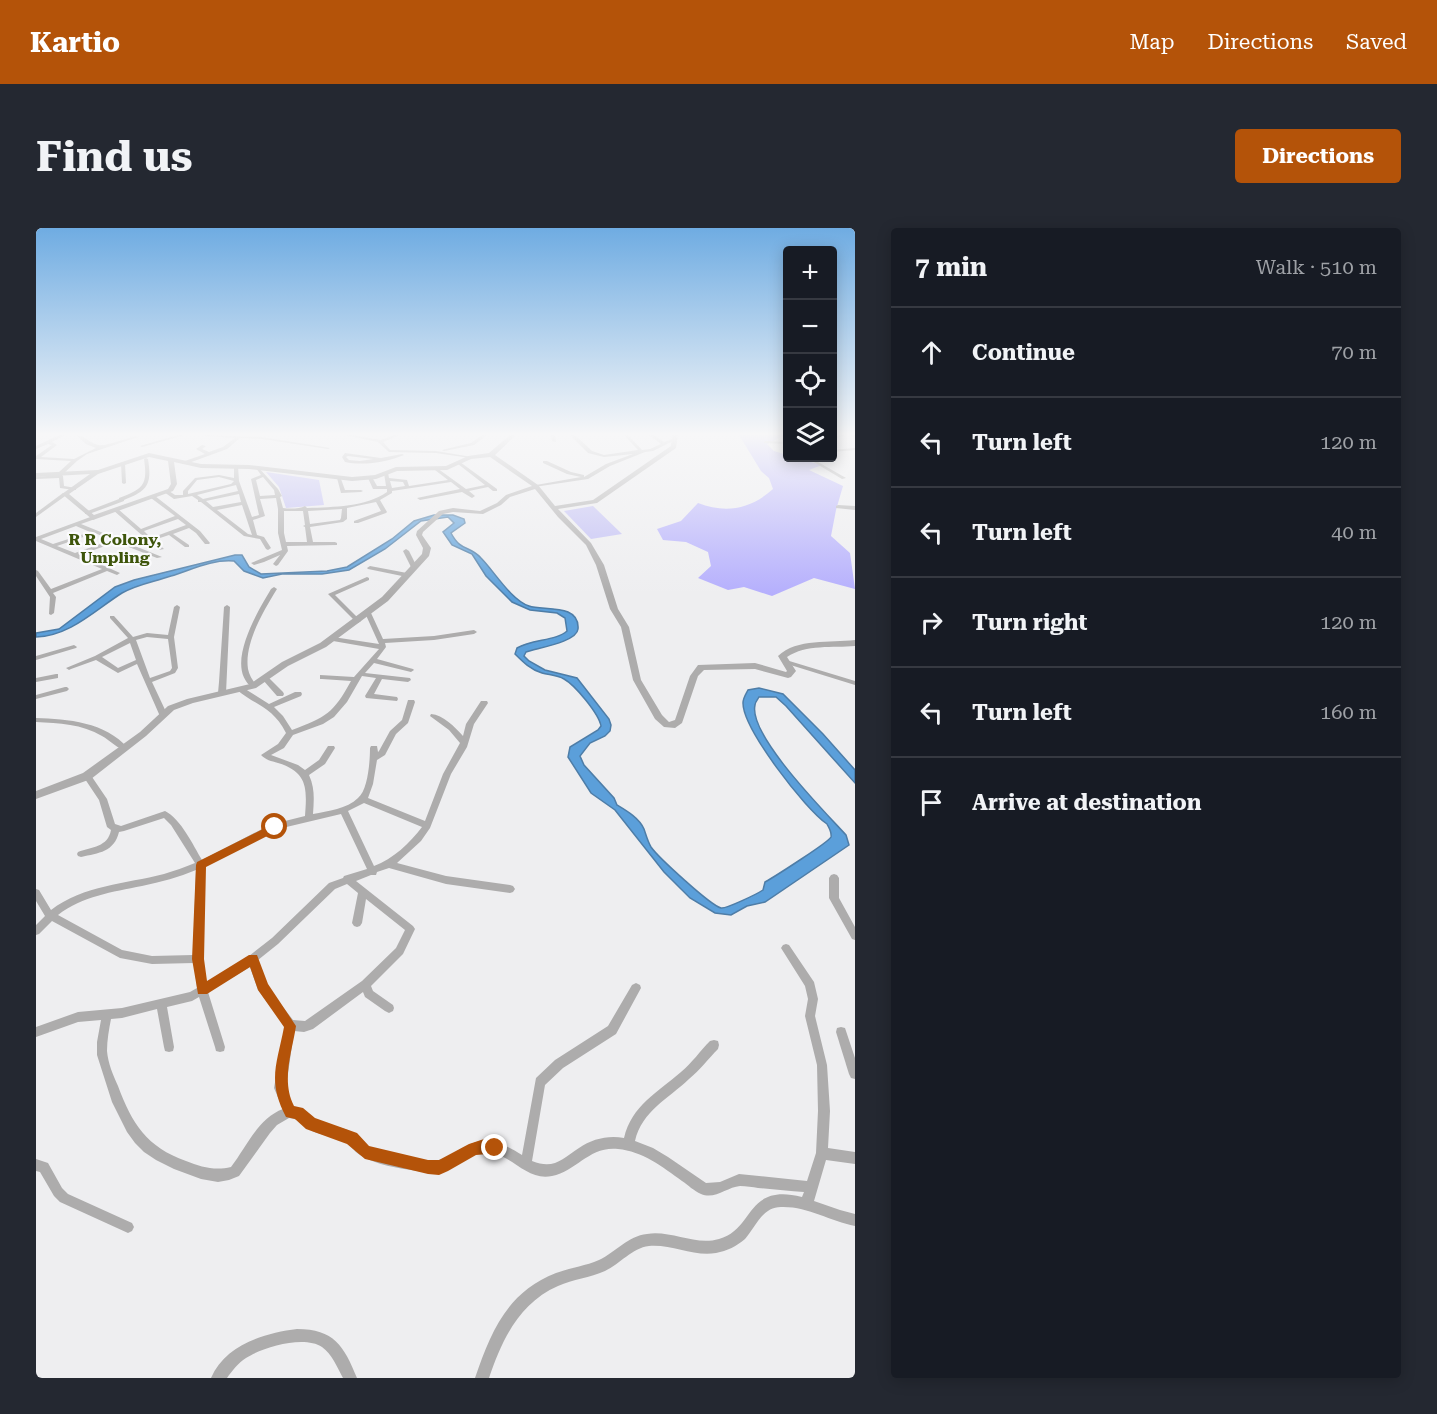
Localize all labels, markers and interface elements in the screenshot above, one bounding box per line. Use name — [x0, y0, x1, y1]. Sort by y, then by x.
text: Kartio — [30, 26, 120, 59]
text: Map — [1130, 30, 1174, 54]
text: Directions — [1207, 30, 1313, 54]
text: Saved — [1346, 30, 1407, 54]
button: Directions — [1235, 129, 1401, 183]
text: Find us — [36, 132, 193, 181]
map controls — [783, 246, 837, 462]
button: + — [783, 246, 837, 300]
text: 7 min — [915, 252, 987, 282]
text: Walk · 510 m — [1256, 255, 1377, 279]
button: − — [783, 300, 837, 354]
icon: ahead — [915, 336, 948, 369]
text: Continue — [972, 340, 1075, 365]
text: 70 m — [1331, 340, 1377, 364]
button: locate — [783, 354, 837, 408]
button: layers — [783, 408, 837, 462]
icon: left — [915, 426, 948, 459]
text: Turn left — [972, 430, 1072, 455]
text: 120 m — [1320, 430, 1377, 454]
icon: left — [915, 516, 948, 549]
text: Turn left — [972, 520, 1072, 545]
text: 40 m — [1331, 520, 1377, 544]
district label: R R Colony, Umpling — [68, 530, 162, 567]
icon: right — [915, 606, 948, 639]
text: Turn right — [972, 610, 1087, 635]
text: 120 m — [1320, 610, 1377, 634]
icon: left — [915, 696, 948, 729]
text: Turn left — [972, 700, 1072, 725]
text: 160 m — [1320, 700, 1377, 724]
icon: arrive — [915, 786, 948, 819]
text: Arrive at destination — [972, 790, 1201, 815]
route start — [261, 813, 287, 839]
route end — [481, 1134, 507, 1160]

